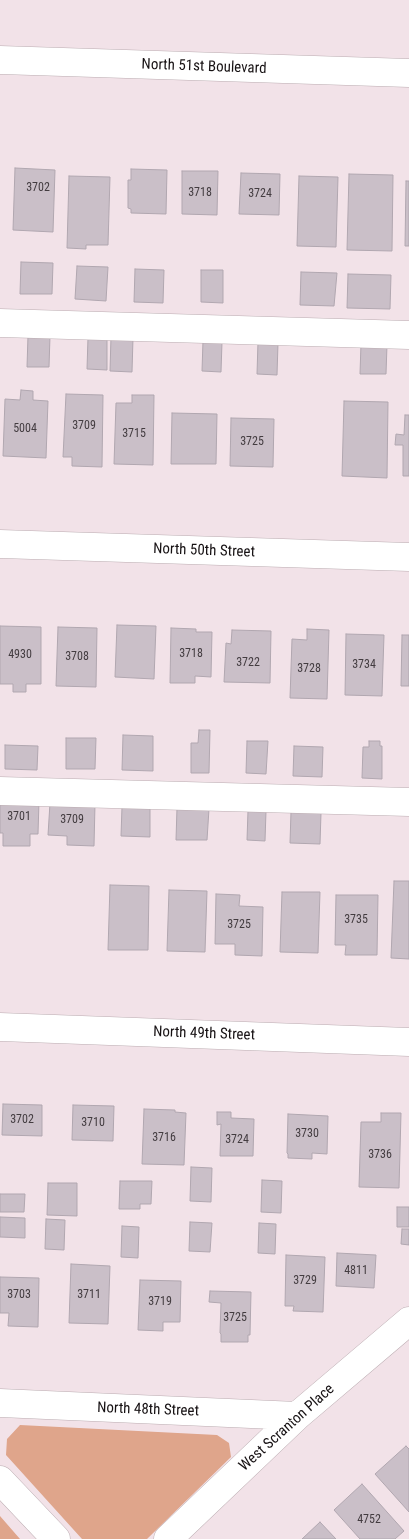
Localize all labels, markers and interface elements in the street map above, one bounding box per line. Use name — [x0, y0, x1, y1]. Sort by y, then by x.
street label: North 51st Boulevard — [141, 56, 267, 78]
house number: 3702 — [26, 181, 50, 195]
house number: 3718 — [188, 186, 212, 200]
house number: 3724 — [248, 187, 272, 201]
house number: 3709 — [72, 419, 96, 433]
house number: 5004 — [13, 422, 37, 436]
house number: 3715 — [122, 427, 146, 441]
house number: 3725 — [240, 435, 264, 449]
street label: North 50th Street — [153, 540, 255, 562]
house number: 3718 — [179, 647, 203, 661]
house number: 4930 — [8, 648, 32, 662]
house number: 3708 — [65, 650, 89, 664]
house number: 3722 — [236, 656, 260, 670]
house number: 3734 — [352, 658, 376, 672]
house number: 3728 — [297, 662, 321, 676]
house number: 3701 — [7, 810, 31, 824]
house number: 3709 — [60, 813, 84, 827]
house number: 3735 — [344, 913, 368, 927]
house number: 3725 — [227, 918, 251, 932]
street label: North 49th Street — [153, 1023, 255, 1045]
house number: 3702 — [10, 1113, 34, 1127]
house number: 3710 — [81, 1116, 105, 1130]
house number: 3730 — [295, 1127, 319, 1141]
house number: 3716 — [152, 1131, 176, 1145]
house number: 3724 — [225, 1133, 249, 1147]
house number: 3736 — [368, 1148, 392, 1162]
house number: 4811 — [344, 1264, 368, 1278]
house number: 3729 — [293, 1274, 317, 1288]
house number: 3703 — [7, 1288, 31, 1302]
house number: 3711 — [77, 1288, 101, 1302]
house number: 3719 — [148, 1295, 172, 1309]
house number: 3725 — [223, 1311, 247, 1325]
street label: West Scranton Place — [236, 1381, 338, 1475]
street label: North 48th Street — [97, 1399, 199, 1421]
house number: 4752 — [357, 1513, 381, 1527]

